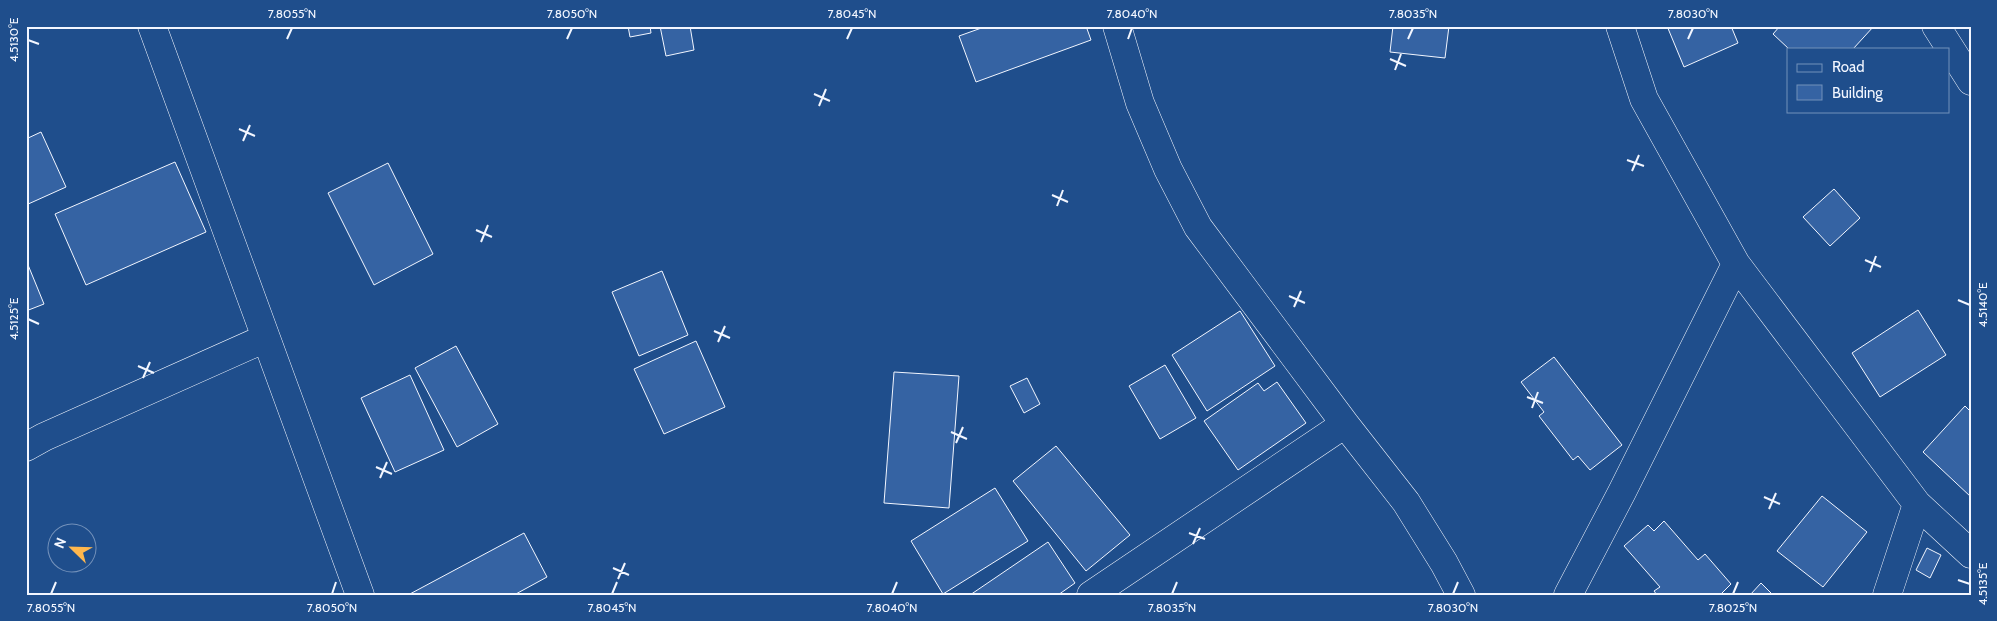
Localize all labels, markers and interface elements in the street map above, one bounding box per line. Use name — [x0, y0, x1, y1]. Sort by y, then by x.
text: 7.8055°N — [268, 6, 316, 21]
text: 7.8050°N — [547, 6, 597, 21]
text: 7.8045°N — [827, 6, 877, 21]
text: 7.8040°N — [1107, 6, 1157, 21]
text: 7.8035°N — [1389, 6, 1437, 21]
text: 7.8030°N — [1668, 6, 1718, 21]
text: 4.5130°E — [6, 17, 21, 62]
legend — [1787, 48, 1950, 112]
text: Road — [1832, 58, 1865, 76]
text: Building — [1832, 84, 1883, 102]
text: 4.5140°E — [1975, 282, 1990, 328]
text: 4.5125°E — [6, 297, 21, 340]
north arrow — [48, 524, 98, 574]
text: N — [50, 535, 70, 551]
text: 4.5135°E — [1975, 562, 1990, 605]
text: 7.8055°N — [27, 600, 75, 615]
text: 7.8050°N — [307, 600, 357, 615]
text: 7.8045°N — [587, 600, 637, 615]
text: 7.8040°N — [867, 600, 917, 615]
text: 7.8035°N — [1148, 600, 1196, 615]
text: 7.8030°N — [1428, 600, 1478, 615]
text: 7.8025°N — [1709, 600, 1757, 615]

